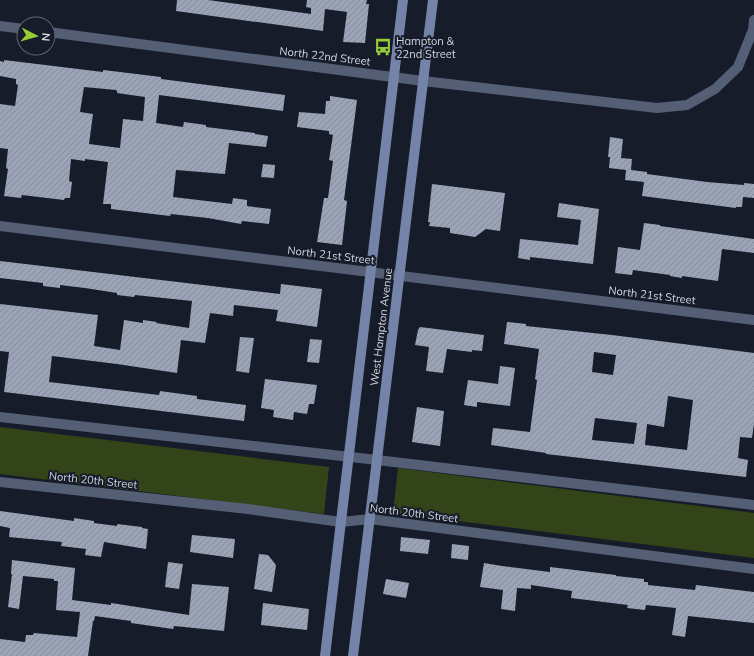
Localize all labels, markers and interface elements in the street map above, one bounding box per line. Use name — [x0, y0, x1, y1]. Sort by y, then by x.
north arrow — [16, 16, 56, 56]
text: N — [39, 32, 53, 42]
place label: Hampton & 22nd Street — [396, 34, 456, 61]
bus stop icon: Hampton & 22nd Street — [373, 37, 393, 57]
street label: North 22nd Street — [279, 43, 371, 69]
street label: North 21st Street — [287, 243, 376, 267]
street label: West Hampton Avenue — [367, 267, 395, 387]
street label: North 21st Street — [608, 283, 697, 307]
street label: North 20th Street — [48, 468, 138, 492]
street label: North 20th Street — [369, 501, 459, 525]

